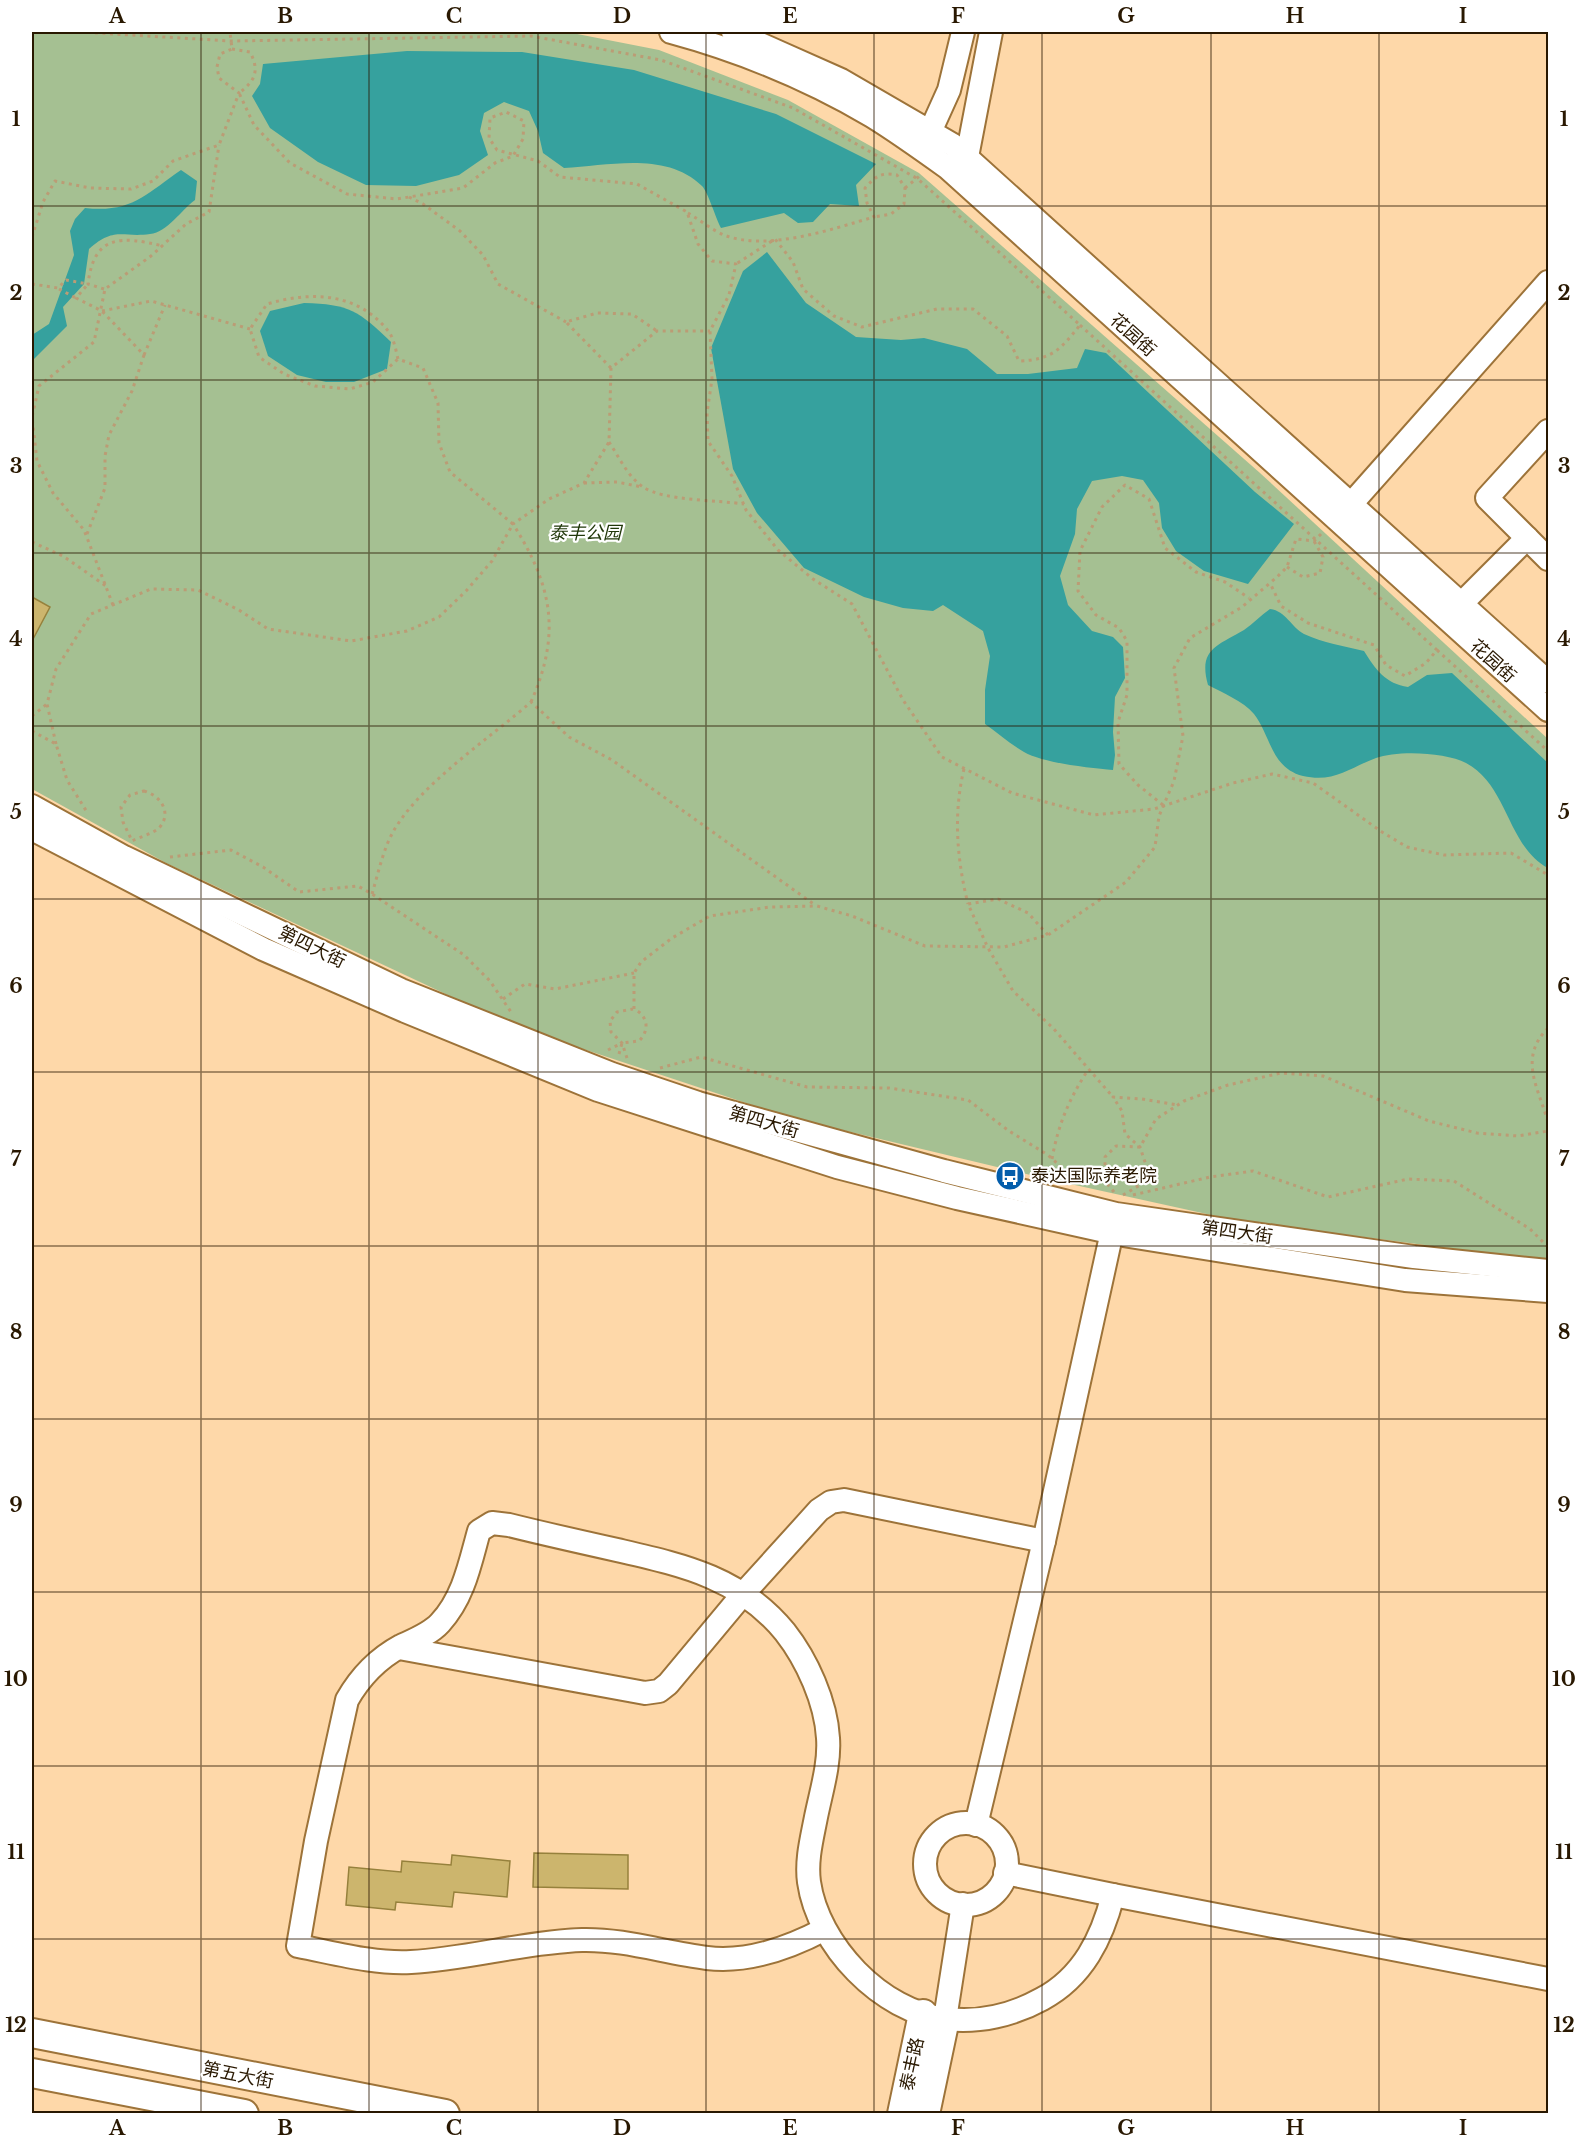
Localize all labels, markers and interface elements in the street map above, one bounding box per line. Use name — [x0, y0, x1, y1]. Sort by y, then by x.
text: A — [108, 4, 126, 28]
text: B — [277, 4, 293, 28]
text: C — [446, 4, 462, 28]
text: D — [613, 4, 631, 28]
text: E — [782, 4, 798, 28]
text: F — [951, 4, 965, 28]
text: G — [1117, 4, 1135, 28]
text: H — [1286, 4, 1305, 28]
text: I — [1459, 4, 1467, 28]
text: 1 — [12, 107, 21, 131]
text: 1 — [1560, 107, 1569, 131]
text: 2 — [9, 281, 23, 305]
text: 2 — [1557, 281, 1571, 305]
street label: 花园街 — [1106, 309, 1160, 361]
text: 3 — [10, 454, 22, 478]
text: 3 — [1558, 454, 1570, 478]
park label: 泰丰公园 — [549, 522, 624, 544]
text: 4 — [9, 627, 23, 651]
text: 4 — [1557, 627, 1571, 651]
street label: 花园街 — [1466, 635, 1520, 687]
text: 5 — [10, 800, 22, 824]
text: 5 — [1558, 800, 1570, 824]
street label: 第四大街 — [275, 921, 349, 973]
text: 6 — [9, 974, 23, 998]
text: 6 — [1557, 974, 1571, 998]
street label: 第四大街 — [726, 1102, 802, 1142]
text: 7 — [11, 1147, 22, 1171]
text: 7 — [1559, 1147, 1570, 1171]
bus stop icon: 泰达国际养老院 — [994, 1160, 1026, 1192]
place label: 泰达国际养老院 — [1031, 1165, 1157, 1187]
street label: 第四大街 — [1200, 1216, 1274, 1248]
text: 8 — [10, 1320, 22, 1344]
text: 8 — [1558, 1320, 1570, 1344]
text: 9 — [9, 1493, 23, 1517]
text: 9 — [1557, 1493, 1571, 1517]
text: 10 — [4, 1667, 28, 1691]
text: 10 — [1552, 1667, 1576, 1691]
text: 11 — [7, 1840, 25, 1864]
text: 11 — [1555, 1840, 1573, 1864]
text: 12 — [5, 2013, 27, 2037]
text: 12 — [1553, 2013, 1575, 2037]
street label: 泰丰路 — [896, 2035, 928, 2093]
street label: 第五大街 — [201, 2057, 275, 2093]
text: A — [108, 2116, 126, 2140]
text: B — [277, 2116, 293, 2140]
text: C — [446, 2116, 462, 2140]
text: D — [613, 2116, 631, 2140]
text: E — [782, 2116, 798, 2140]
text: F — [951, 2116, 965, 2140]
text: G — [1117, 2116, 1135, 2140]
text: H — [1286, 2116, 1305, 2140]
text: I — [1459, 2116, 1467, 2140]

